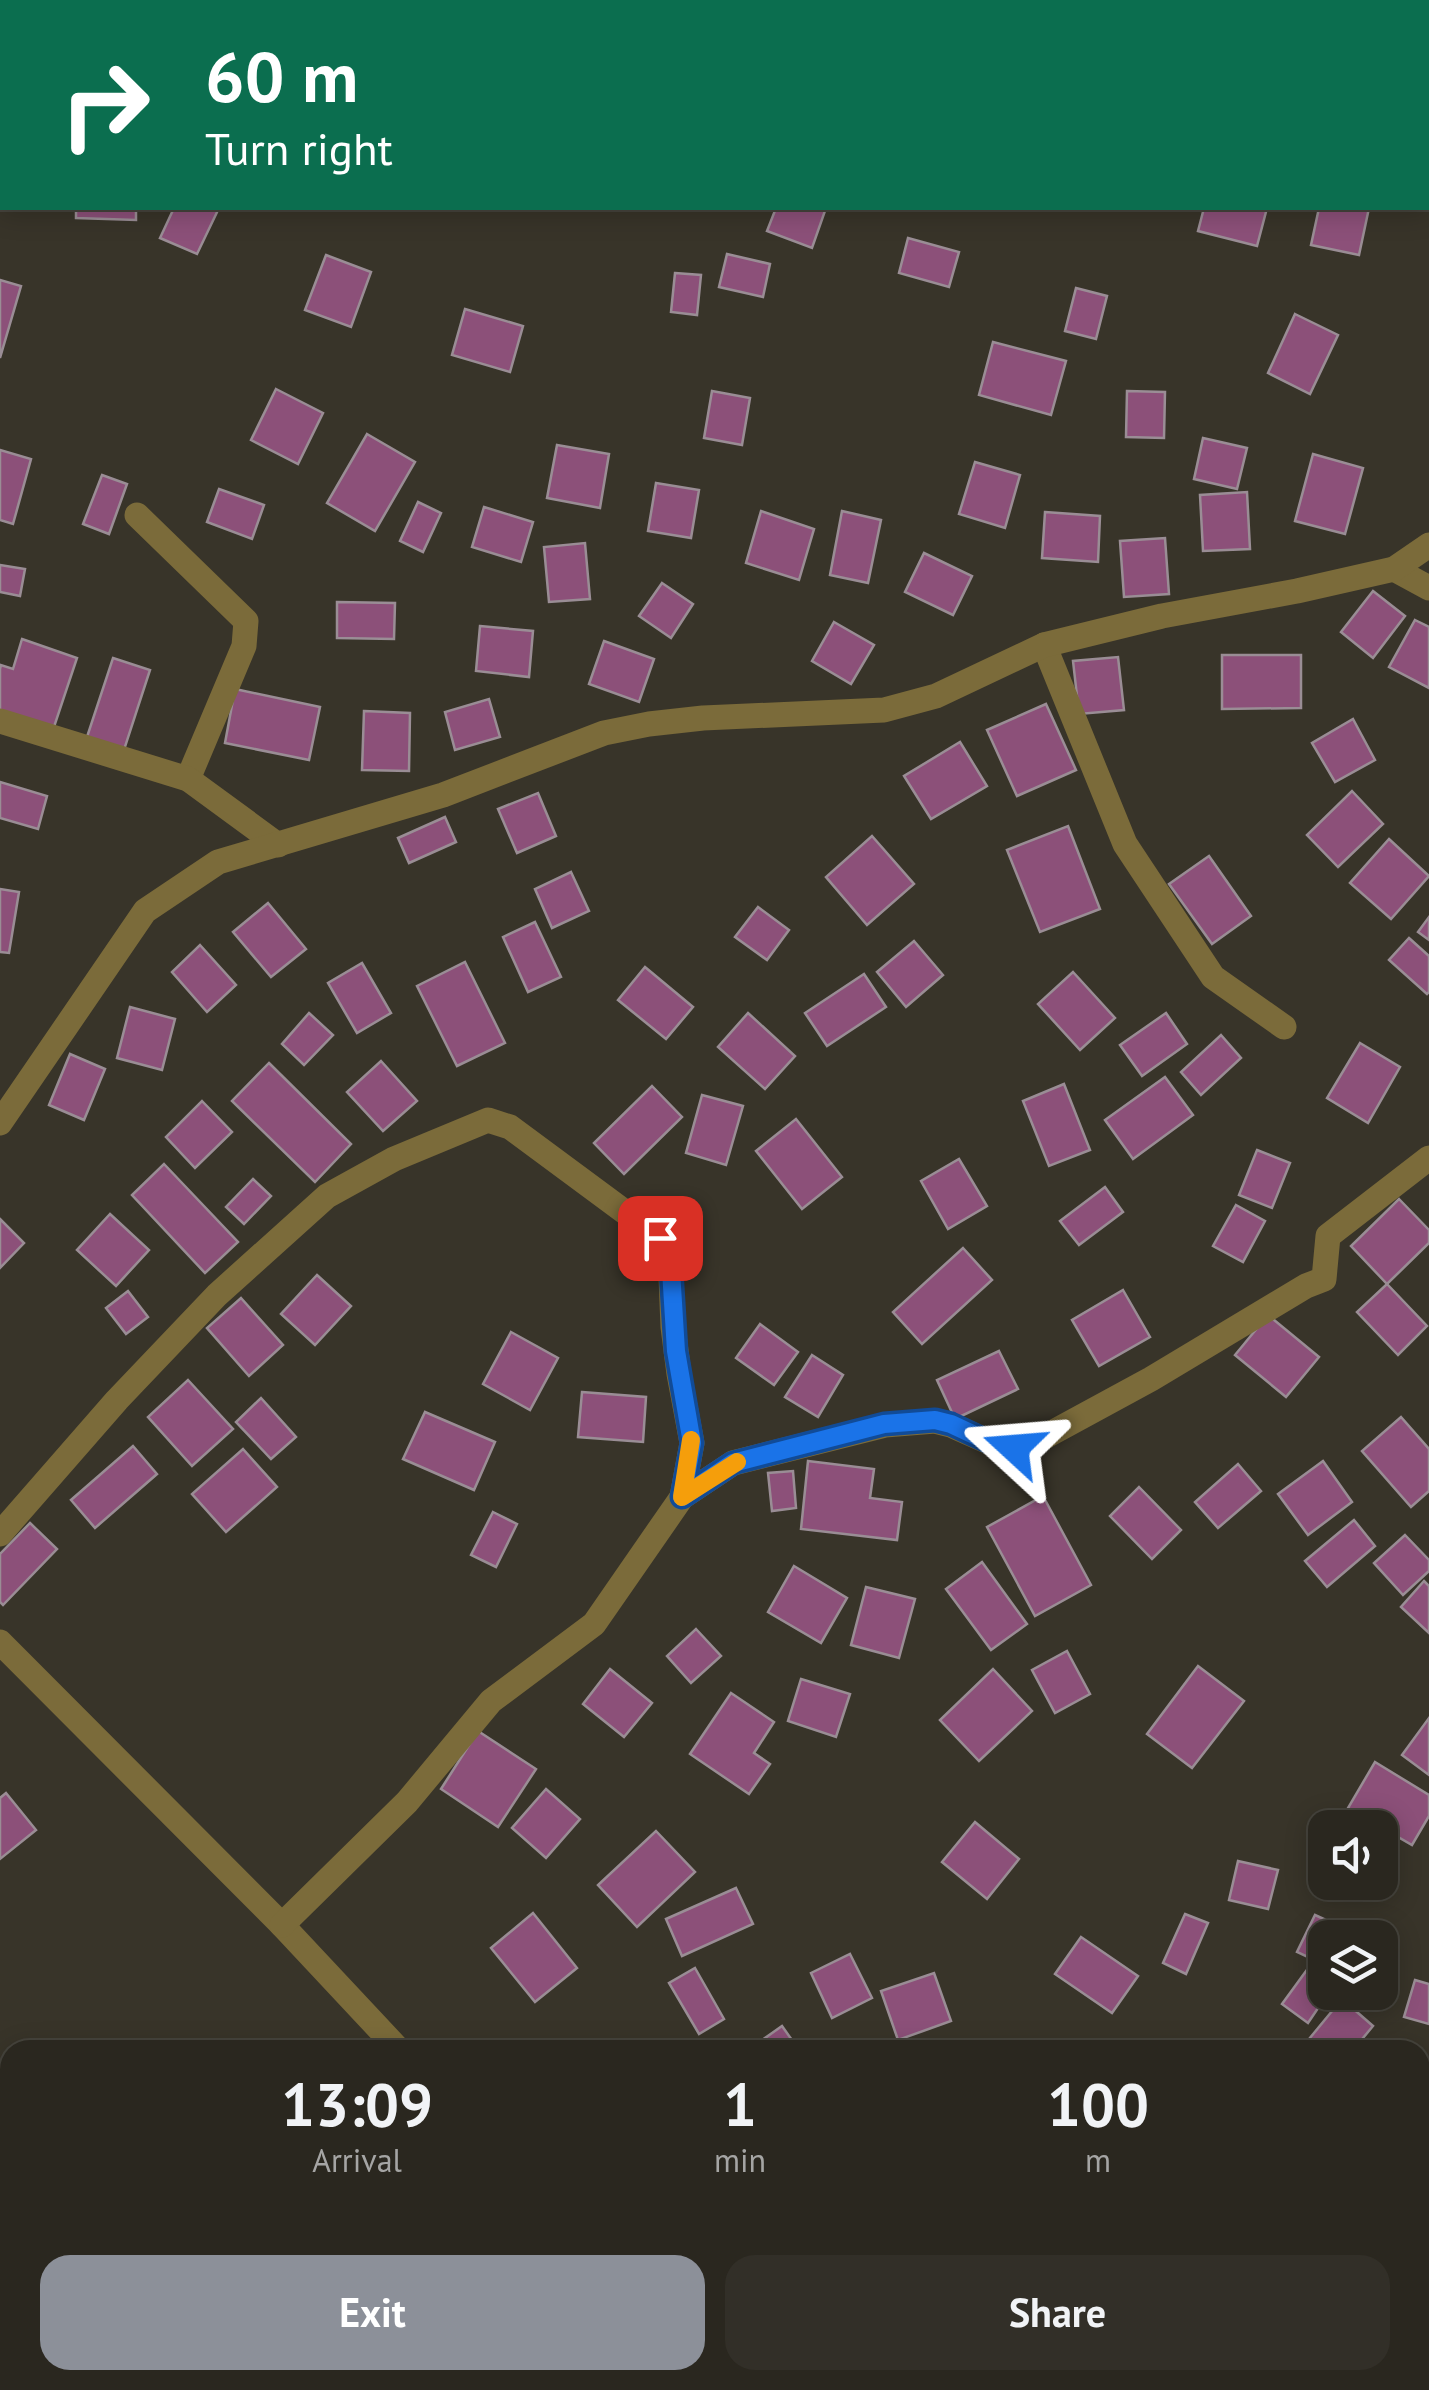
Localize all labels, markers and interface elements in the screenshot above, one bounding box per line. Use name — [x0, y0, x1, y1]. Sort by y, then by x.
text: 60 m — [205, 31, 358, 121]
icon: right — [40, 40, 170, 170]
text: Turn right — [205, 119, 393, 177]
pin — [618, 1196, 703, 1281]
icon: arrive — [633, 1211, 688, 1266]
position arrow — [962, 1396, 1066, 1500]
map controls — [1308, 1810, 1398, 2010]
button: sound — [1308, 1810, 1398, 1900]
button: layers — [1308, 1920, 1398, 2010]
text: 13:09 — [281, 2065, 433, 2143]
text: 1 — [723, 2065, 757, 2143]
text: 100 — [1047, 2065, 1149, 2143]
text: Arrival — [312, 2139, 402, 2181]
text: min — [714, 2139, 766, 2181]
text: m — [1085, 2139, 1111, 2181]
button: Exit — [40, 2255, 705, 2370]
button: Share — [725, 2255, 1390, 2370]

